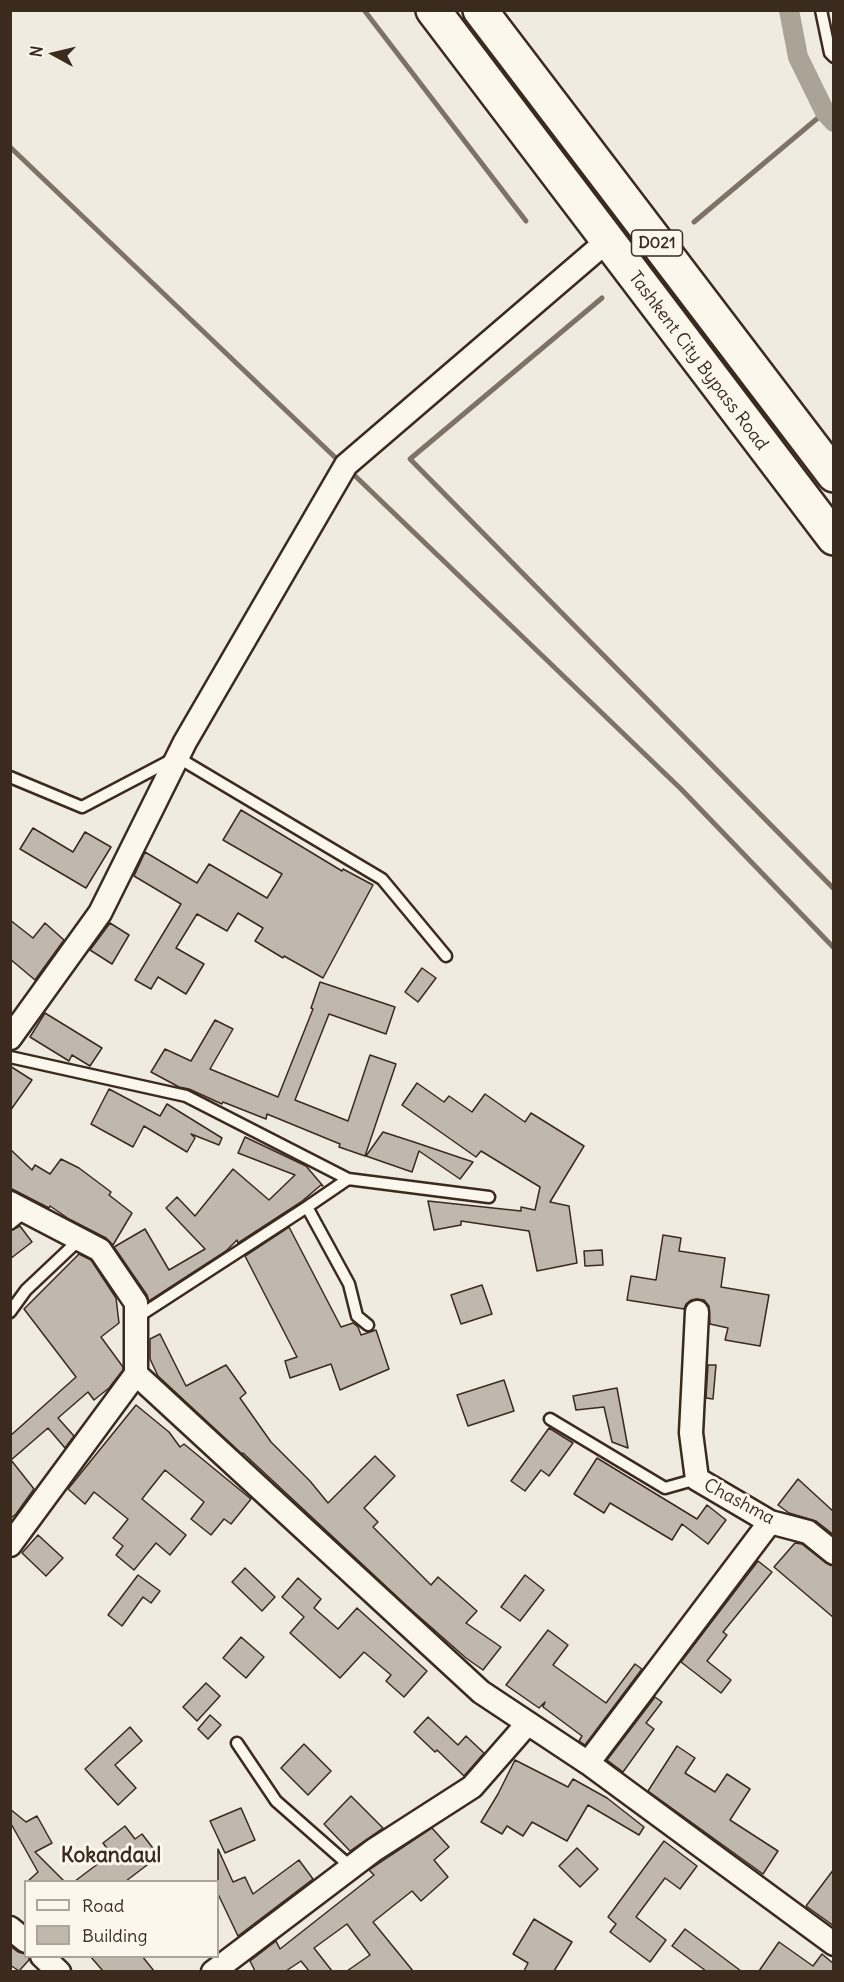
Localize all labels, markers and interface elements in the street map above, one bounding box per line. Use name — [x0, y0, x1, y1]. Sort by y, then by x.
north arrow — [24, 24, 84, 84]
text: N — [26, 45, 47, 58]
road number: D021 — [632, 230, 682, 256]
street label: Tashkent City Bypass Road — [624, 267, 772, 455]
street label: Chashma — [700, 1474, 778, 1530]
district label: Kokandaul — [61, 1843, 161, 1869]
legend — [24, 1880, 219, 1958]
text: Road — [82, 1894, 124, 1917]
text: Building — [82, 1924, 147, 1947]

